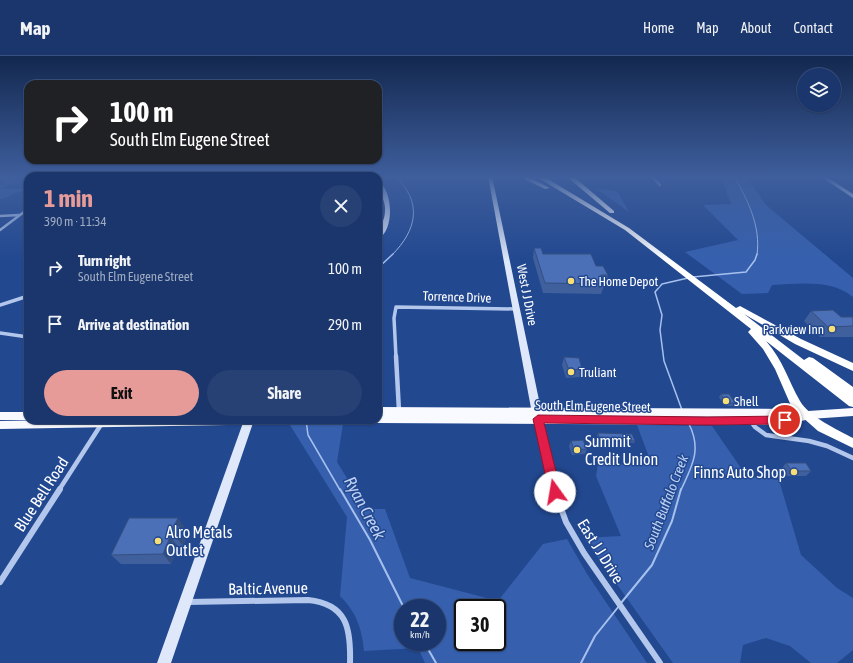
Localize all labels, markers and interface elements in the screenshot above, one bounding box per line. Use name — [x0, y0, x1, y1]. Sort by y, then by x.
text: Map — [20, 17, 51, 39]
text: Home — [643, 20, 674, 36]
text: Map — [696, 20, 719, 36]
text: About — [741, 20, 772, 36]
text: Contact — [794, 20, 833, 36]
map controls — [797, 68, 841, 112]
button: layers — [797, 68, 841, 112]
icon: right — [44, 96, 96, 148]
text: 100 m — [110, 96, 173, 128]
text: South Elm Eugene Street — [110, 129, 270, 150]
text: 1 min — [44, 185, 93, 212]
button: close — [320, 185, 362, 227]
text: 390 m · 11:34 — [44, 214, 107, 229]
text: Turn right — [78, 252, 131, 269]
icon: right — [44, 257, 66, 279]
text: 100 m — [328, 260, 362, 277]
street label: West J J Drive — [514, 263, 540, 327]
text: South Elm Eugene Street — [78, 269, 193, 284]
place label: The Home Depot — [579, 274, 659, 289]
marker: The Home Depot — [566, 276, 576, 286]
street label: Torrence Drive — [422, 288, 492, 306]
icon: arrive — [44, 313, 66, 335]
text: Arrive at destination — [78, 316, 189, 333]
text: 290 m — [328, 316, 362, 333]
place label: Parkview Inn — [763, 322, 824, 337]
marker: Parkview Inn — [827, 324, 837, 334]
place label: Truliant — [579, 365, 617, 380]
marker: Truliant — [566, 367, 576, 377]
button: Exit — [44, 370, 199, 416]
button: Share — [207, 370, 362, 416]
place label: Shell — [734, 394, 759, 409]
marker: Shell — [721, 396, 731, 406]
street label: South Elm Eugene Street — [535, 397, 651, 415]
pin — [768, 403, 802, 437]
icon: arrive — [774, 409, 796, 431]
place label: Summit Credit Union — [585, 432, 658, 468]
marker: Summit Credit Union — [572, 445, 582, 455]
water label: South Buffalo Creek — [640, 452, 692, 553]
street label: Blue Bell Road — [10, 453, 72, 535]
place label: Finns Auto Shop — [693, 463, 786, 482]
marker: Finns Auto Shop — [789, 467, 799, 477]
position arrow — [534, 471, 576, 513]
water label: Ryan Creek — [340, 473, 390, 543]
street label: East J J Drive — [574, 516, 628, 586]
place label: Alro Metals Outlet — [166, 523, 233, 559]
marker: Alro Metals Outlet — [153, 536, 163, 546]
street label: Baltic Avenue — [228, 578, 308, 598]
speed limit sign: 30 — [454, 599, 506, 651]
text: 22 — [411, 608, 429, 631]
text: km/h — [410, 629, 430, 640]

